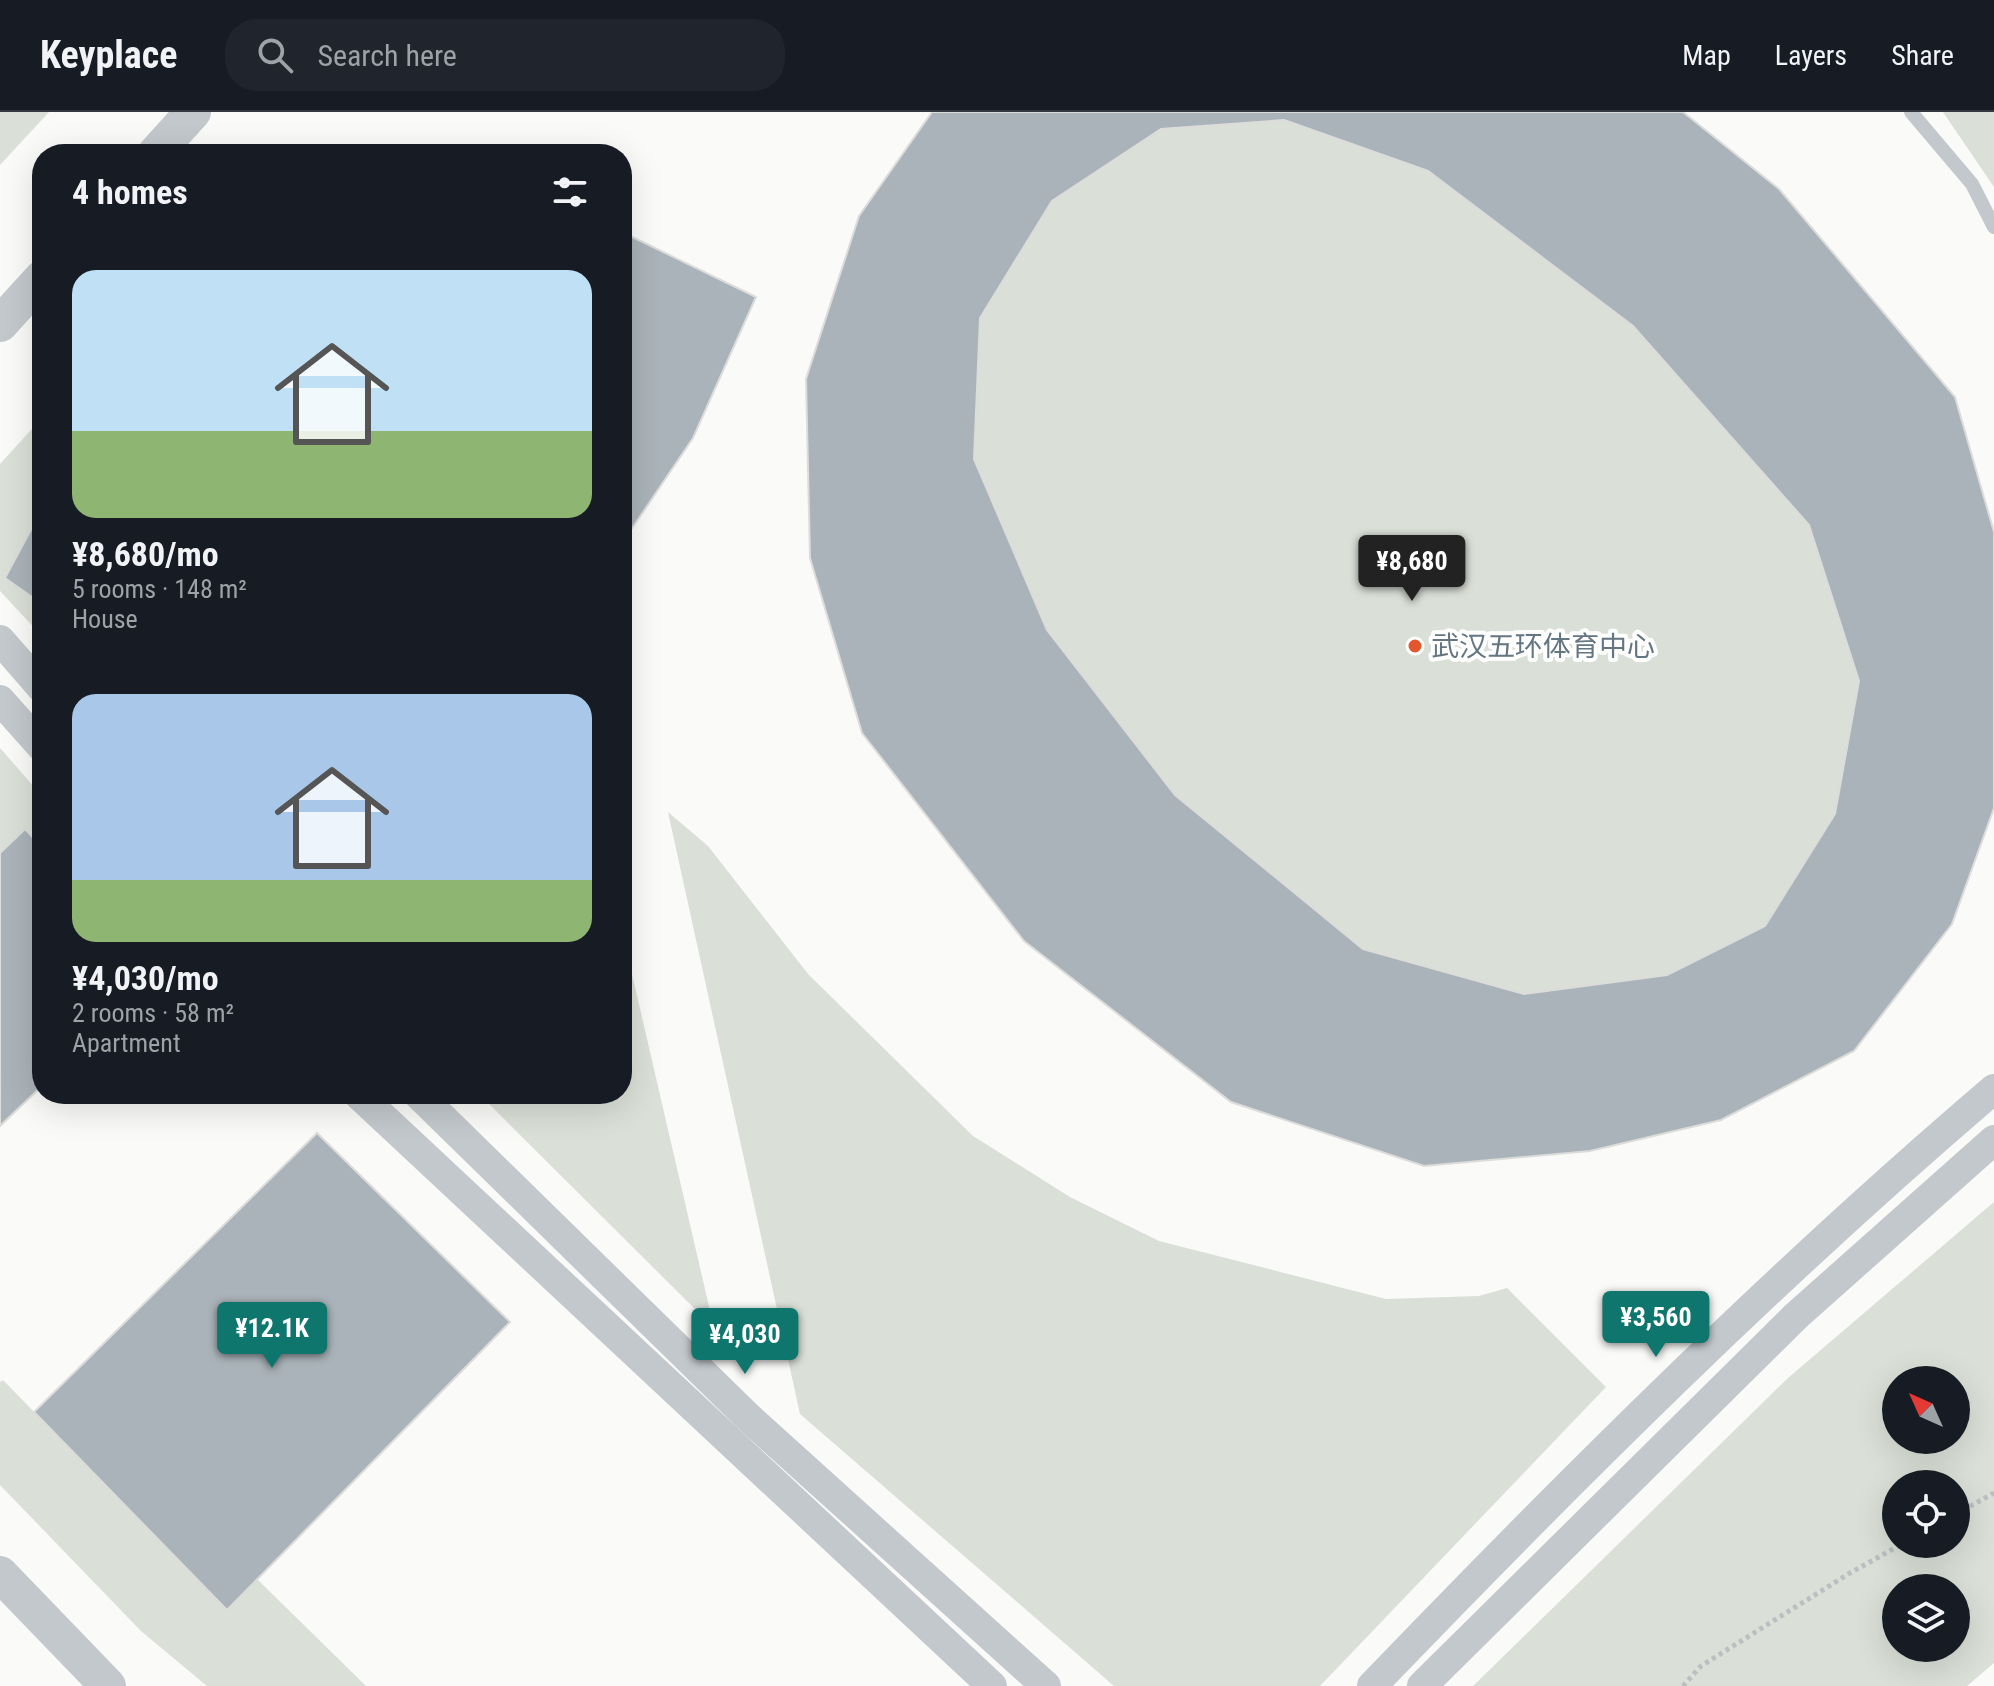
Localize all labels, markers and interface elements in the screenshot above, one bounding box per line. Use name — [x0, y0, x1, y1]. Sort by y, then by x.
search box — [225, 19, 785, 91]
text: Keyplace — [40, 33, 177, 77]
icon: search — [253, 33, 297, 77]
text: Search here — [317, 38, 457, 73]
text: Map — [1682, 39, 1731, 72]
text: Layers — [1775, 39, 1847, 72]
text: Share — [1891, 39, 1954, 72]
icon: filters — [548, 170, 592, 214]
text: 4 homes — [72, 172, 188, 212]
icon: home — [260, 322, 404, 466]
text: ¥8,680/mo — [72, 534, 219, 574]
pin: ¥8,680 — [1347, 535, 1477, 603]
text: ¥8,680 — [1376, 546, 1448, 576]
text: 5 rooms · 148 m² — [72, 574, 247, 604]
text: House — [72, 604, 138, 634]
place label: 武汉五环体育中心 — [1431, 630, 1655, 663]
marker: 武汉五环体育中心 — [1406, 637, 1424, 655]
icon: home — [260, 746, 404, 890]
text: ¥4,030/mo — [72, 958, 219, 998]
text: 2 rooms · 58 m² — [72, 998, 234, 1028]
text: Apartment — [72, 1028, 181, 1058]
pin: ¥3,560 — [1591, 1291, 1721, 1359]
pin: ¥12.1K — [207, 1302, 337, 1370]
text: ¥3,560 — [1620, 1302, 1692, 1332]
pin: ¥4,030 — [680, 1308, 810, 1376]
text: ¥12.1K — [235, 1313, 309, 1343]
text: ¥4,030 — [709, 1319, 781, 1349]
north arrow — [1882, 1366, 1970, 1454]
map controls — [1882, 1366, 1970, 1662]
button: locate — [1882, 1470, 1970, 1558]
button: layers — [1882, 1574, 1970, 1662]

